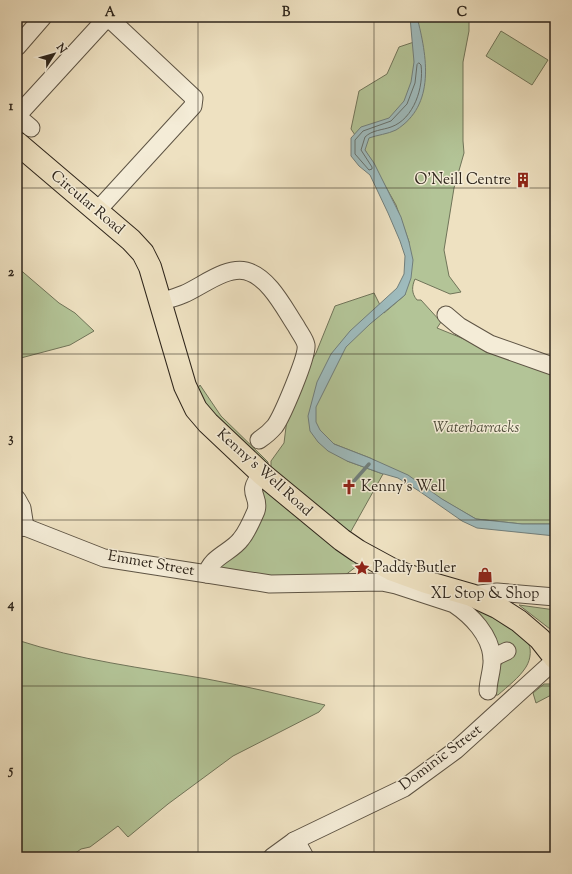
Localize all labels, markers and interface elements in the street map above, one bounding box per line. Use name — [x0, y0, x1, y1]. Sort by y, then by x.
text: A — [105, 4, 116, 22]
text: B — [282, 4, 291, 22]
text: C — [457, 4, 467, 22]
north arrow — [34, 34, 74, 74]
text: N — [52, 39, 70, 57]
text: 1 — [9, 98, 14, 116]
street label: Circular Road — [46, 166, 129, 240]
place label: O'Neill Centre — [415, 170, 511, 191]
building icon: O'Neill Centre — [514, 171, 532, 189]
text: 2 — [8, 264, 15, 282]
park label: Waterbarracks — [433, 418, 519, 439]
street label: Kenny's Well Road — [212, 424, 317, 522]
text: 3 — [8, 430, 14, 448]
place label: Kenny's Well — [361, 477, 446, 498]
church icon: Kenny's Well — [340, 478, 358, 496]
street label: Emmet Street — [106, 546, 196, 582]
place label: Paddy Butler — [374, 558, 457, 579]
place icon: Paddy Butler — [353, 559, 371, 577]
shop icon: XL Stop & Shop — [476, 566, 494, 584]
place label: XL Stop & Shop — [431, 584, 539, 605]
text: 4 — [7, 596, 15, 614]
street label: Dominic Street — [395, 720, 487, 796]
text: 5 — [8, 762, 14, 780]

